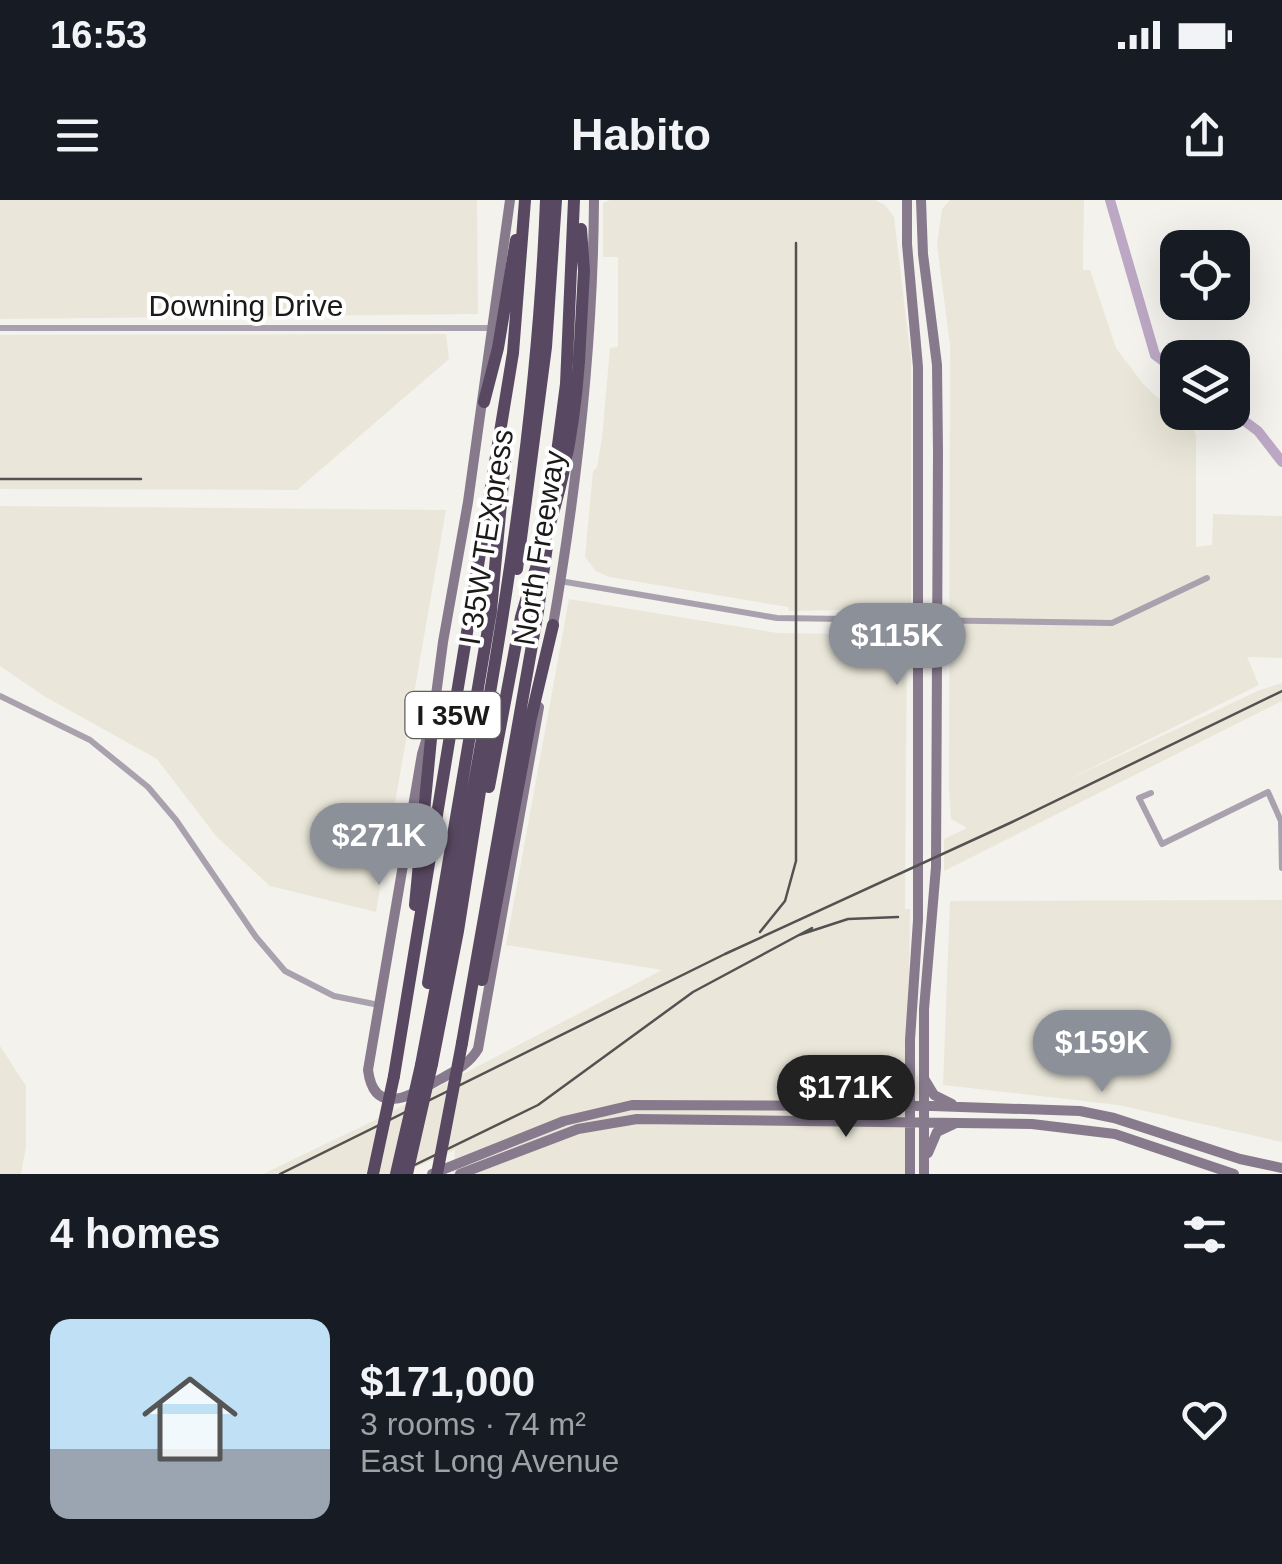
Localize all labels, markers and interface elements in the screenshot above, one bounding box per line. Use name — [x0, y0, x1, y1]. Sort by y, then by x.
text: 16:53 — [50, 14, 147, 56]
icon: menu — [50, 108, 105, 163]
icon: share — [1177, 108, 1232, 163]
text: Habito — [571, 109, 711, 160]
map controls — [1160, 230, 1250, 430]
button: locate — [1160, 230, 1250, 320]
street label: Downing Drive — [148, 289, 344, 322]
button: layers — [1160, 340, 1250, 430]
street label: I 35W TEXpress — [453, 427, 519, 647]
street label: North Freeway — [507, 448, 571, 648]
pin: $115K — [827, 603, 967, 688]
text: $115K — [851, 617, 943, 653]
road number: I 35W — [406, 692, 500, 738]
pin: $271K — [309, 803, 449, 888]
text: $271K — [332, 817, 426, 853]
pin: $159K — [1032, 1010, 1172, 1095]
text: $159K — [1055, 1024, 1149, 1060]
pin: $171K — [776, 1055, 916, 1140]
text: $171K — [799, 1069, 893, 1105]
icon: filters — [1177, 1207, 1232, 1262]
text: 4 homes — [50, 1210, 220, 1257]
text: $171,000 — [360, 1358, 535, 1405]
icon: home — [130, 1359, 250, 1479]
icon: heart — [1177, 1392, 1232, 1447]
text: 3 rooms · 74 m² — [360, 1406, 586, 1442]
text: East Long Avenue — [360, 1443, 619, 1479]

